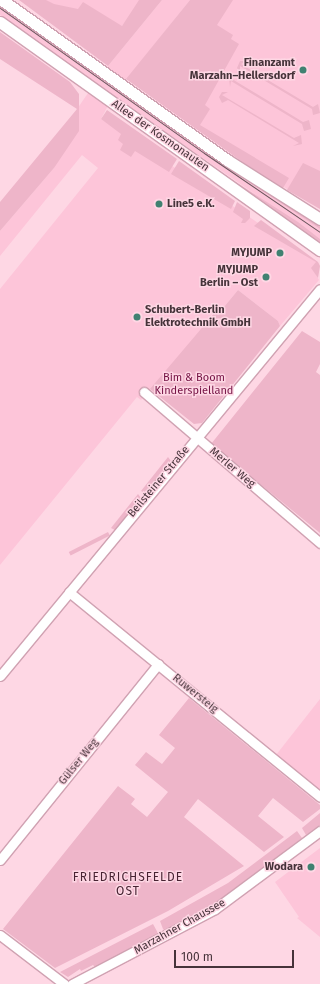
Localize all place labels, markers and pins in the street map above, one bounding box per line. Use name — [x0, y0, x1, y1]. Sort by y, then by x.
place label: Finanzamt Marzahn–Hellersdorf — [190, 57, 295, 83]
marker: Finanzamt Marzahn–Hellersdorf — [298, 65, 308, 75]
place label: Line5 e.K. — [167, 197, 215, 211]
marker: Line5 e.K. — [154, 199, 164, 209]
place label: MYJUMP — [231, 246, 272, 260]
marker: MYJUMP — [275, 248, 285, 258]
place label: MYJUMP Berlin – Ost — [200, 264, 258, 290]
marker: MYJUMP Berlin – Ost — [261, 272, 271, 282]
place label: Schubert-Berlin Elektrotechnik GmbH — [145, 304, 251, 330]
marker: Schubert-Berlin Elektrotechnik GmbH — [132, 312, 142, 322]
place label: Wodara — [265, 860, 303, 874]
marker: Wodara — [306, 862, 316, 872]

